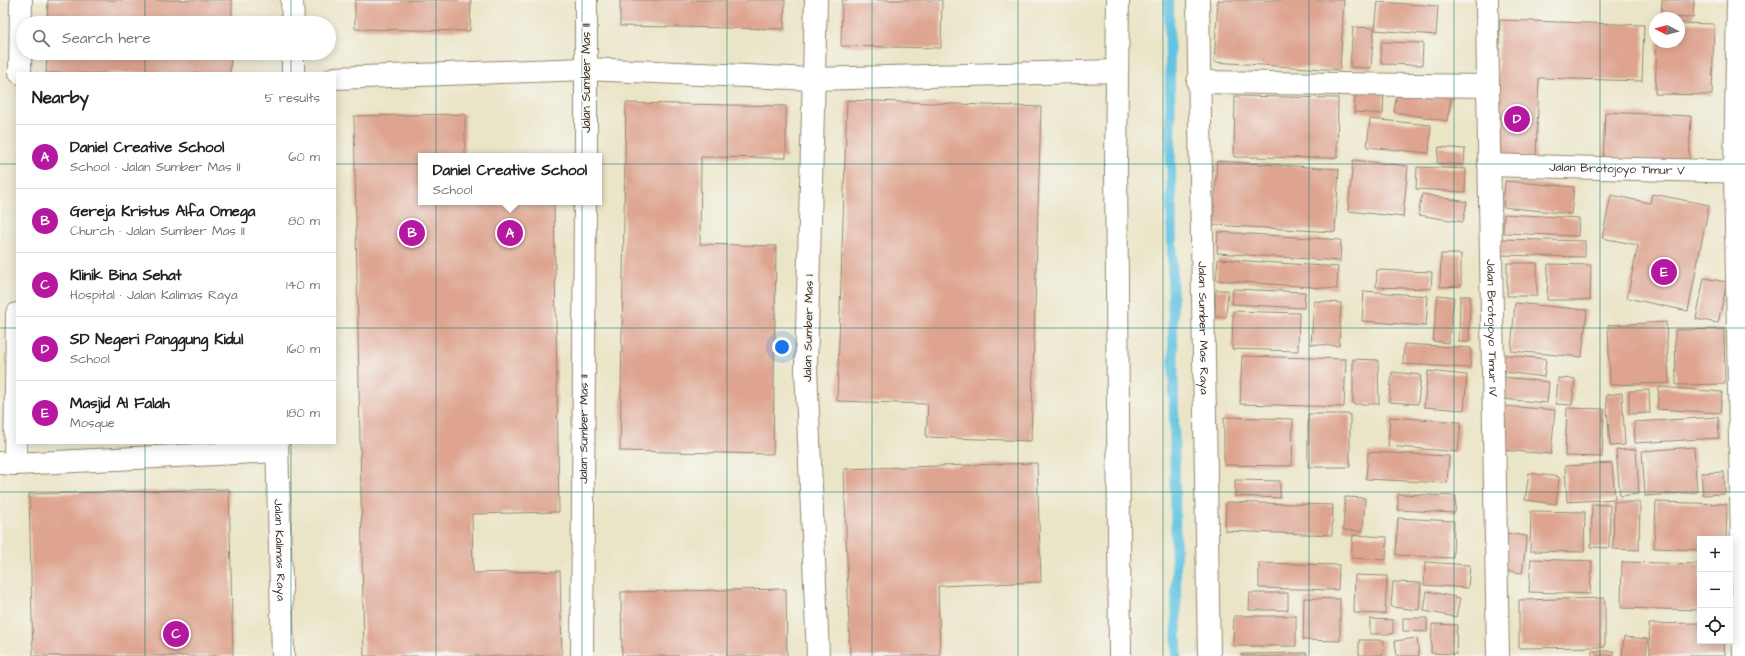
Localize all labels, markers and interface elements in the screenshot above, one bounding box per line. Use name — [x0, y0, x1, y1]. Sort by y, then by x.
north arrow — [1649, 12, 1685, 48]
search box — [16, 16, 336, 60]
street label: Jalan Sumber Mas II — [578, 23, 595, 133]
icon: search — [30, 27, 52, 49]
text: Search here — [62, 28, 151, 49]
text: Nearby — [32, 86, 89, 110]
text: 5 results — [264, 89, 320, 107]
pin: D — [1504, 104, 1530, 134]
text: Daniel Creative School — [70, 137, 224, 158]
text: A — [41, 148, 49, 166]
text: 60 m — [288, 148, 320, 166]
popup — [418, 153, 602, 205]
text: School · Jalan Sumber Mas II — [70, 158, 241, 176]
street label: Jalan Brotojoyo Timur V — [1549, 159, 1685, 179]
text: Daniel Creative School — [433, 160, 587, 181]
text: School — [433, 181, 473, 199]
text: Gereja Kristus Alfa Omega — [70, 201, 255, 222]
text: B — [40, 212, 50, 230]
text: 80 m — [288, 212, 320, 230]
pin: B — [399, 218, 425, 248]
pin: A — [497, 218, 523, 248]
text: Church · Jalan Sumber Mas II — [70, 222, 245, 240]
pin: E — [1651, 257, 1677, 287]
street label: Jalan Brotojoyo Timur IV — [1482, 259, 1501, 397]
street label: Jalan Sumber Mas Raya — [1193, 261, 1213, 395]
text: Klinik Bina Sehat — [70, 265, 182, 286]
street label: Jalan Sumber Mas I — [799, 274, 818, 382]
text: C — [40, 276, 50, 294]
text: 140 m — [286, 276, 320, 294]
text: Hospital · Jalan Kalimas Raya — [70, 286, 238, 304]
text: SD Negeri Panggung Kidul — [70, 329, 243, 350]
your location — [772, 337, 792, 357]
text: D — [41, 340, 49, 358]
text: 160 m — [287, 340, 320, 358]
text: School — [70, 350, 110, 368]
street label: Jalan Sumber Mas II — [575, 374, 593, 484]
text: Masjid Al Falah — [70, 393, 170, 414]
text: E — [41, 404, 49, 422]
text: 180 m — [286, 404, 320, 422]
text: Mosque — [70, 414, 115, 432]
street label: Jalan Kalimas Raya — [270, 499, 289, 601]
map controls — [1697, 536, 1733, 644]
button: + — [1697, 536, 1733, 572]
button: − — [1697, 572, 1733, 608]
button: locate — [1697, 608, 1733, 644]
pin: C — [163, 619, 189, 649]

